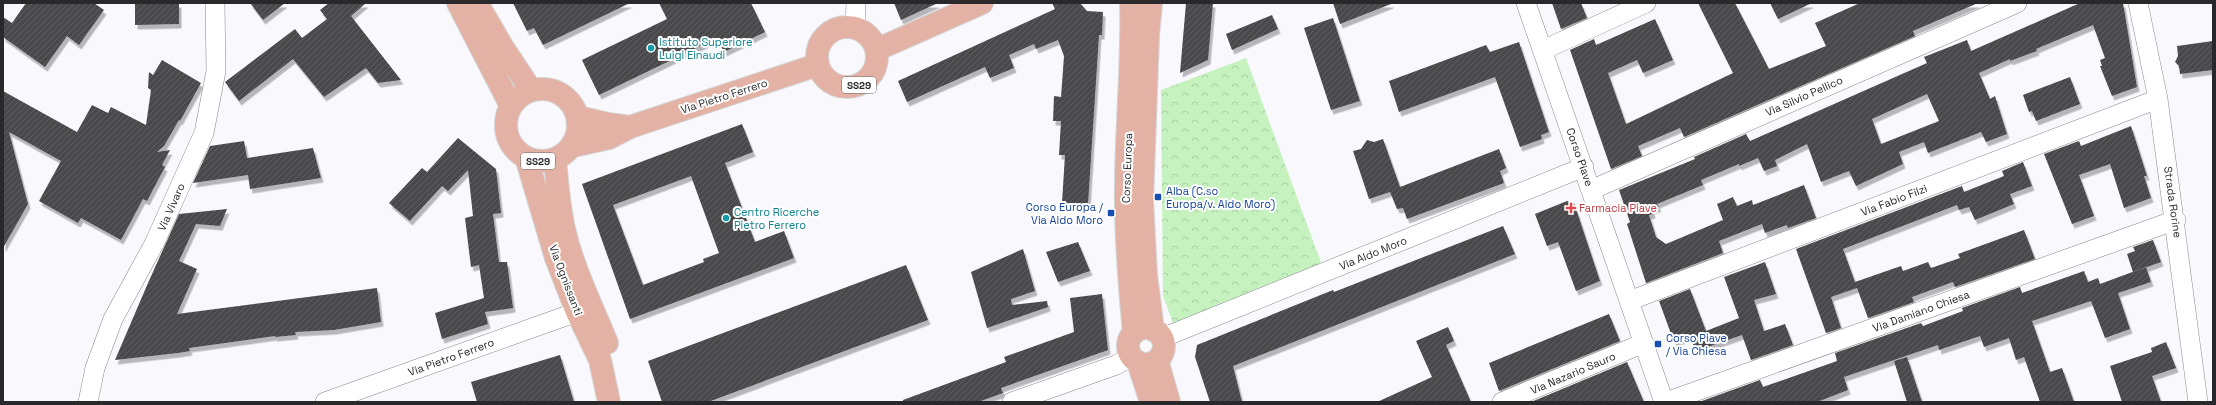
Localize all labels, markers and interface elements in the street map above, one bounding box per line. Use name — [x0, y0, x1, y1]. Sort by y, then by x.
place label: Istituto Superiore Luigi Einaudi — [659, 35, 753, 62]
marker: Istituto Superiore Luigi Einaudi — [646, 43, 656, 53]
street label: Via Silvio Pellico — [1763, 73, 1845, 119]
street label: Via Pietro Ferrero — [679, 75, 769, 117]
road number: SS29 — [842, 77, 876, 93]
street label: Corso Piave — [1563, 126, 1597, 188]
street label: Corso Europa — [1119, 132, 1135, 203]
road number: SS29 — [521, 153, 555, 169]
street label: Strada Rorine — [2161, 165, 2185, 239]
street label: Via Vivaro — [154, 181, 188, 233]
street label: Via Fabio Filzi — [1859, 181, 1929, 219]
place label: Alba (C.so Europa/v. Aldo Moro) — [1166, 184, 1275, 211]
marker: Alba (C.so Europa/v. Aldo Moro) — [1153, 192, 1163, 202]
place label: Corso Europa / Via Aldo Moro — [1026, 200, 1104, 227]
place label: Farmacia Piave — [1579, 201, 1657, 215]
marker: Farmacia Piave — [1566, 203, 1576, 213]
place label: Centro Ricerche Pietro Ferrero — [734, 205, 819, 232]
marker: Corso Europa / Via Aldo Moro — [1106, 208, 1116, 218]
marker: Centro Ricerche Pietro Ferrero — [721, 213, 731, 223]
street label: Via Aldo Moro — [1337, 233, 1409, 273]
street label: Via Ognissanti — [546, 243, 586, 318]
street label: Via Damiano Chiesa — [1871, 287, 1972, 335]
place label: Corso Piave / Via Chiesa — [1666, 331, 1727, 358]
street label: Via Pietro Ferrero — [406, 335, 496, 379]
marker: Corso Piave / Via Chiesa — [1653, 339, 1663, 349]
street label: Via Nazario Sauro — [1528, 349, 1618, 397]

